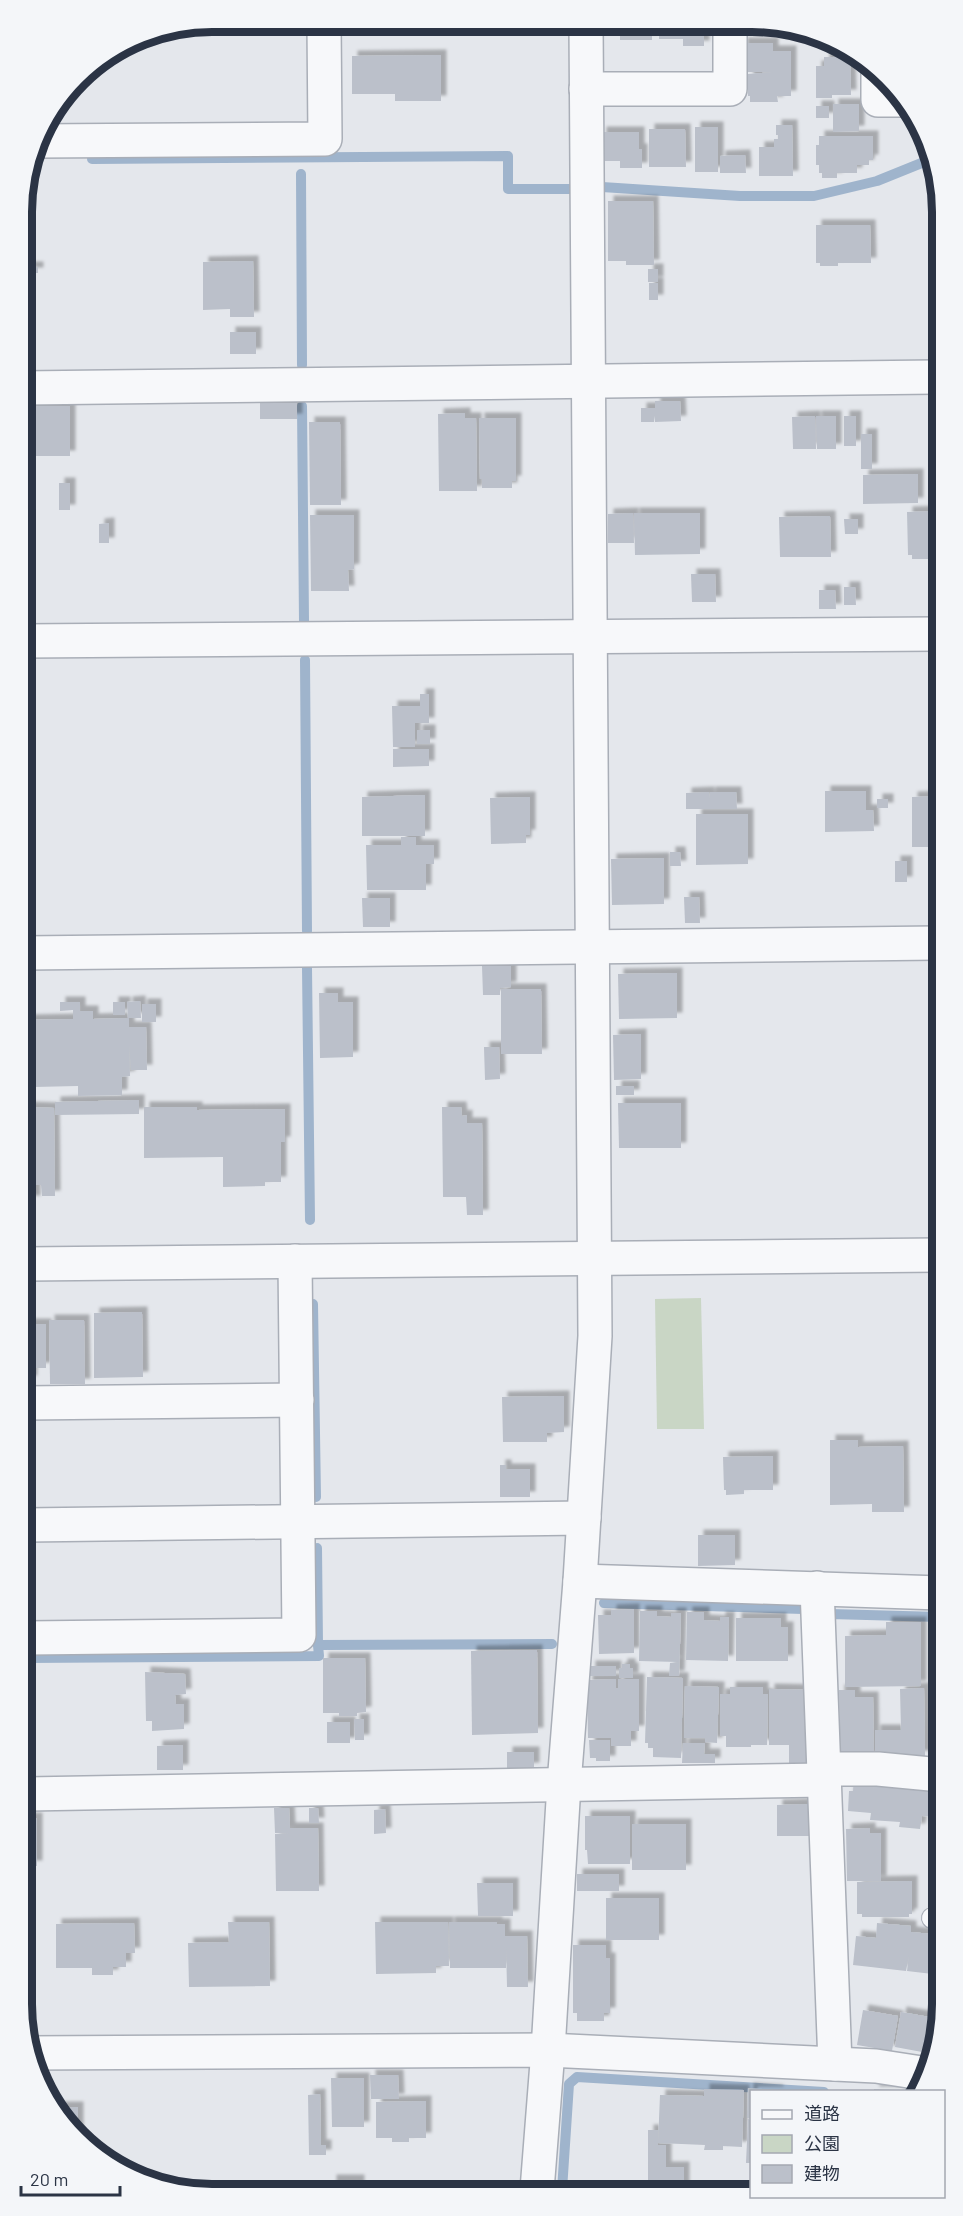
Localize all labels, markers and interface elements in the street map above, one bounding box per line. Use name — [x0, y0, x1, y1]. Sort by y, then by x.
legend — [750, 2090, 945, 2198]
text: 道路 — [804, 2102, 840, 2124]
text: 公園 — [804, 2132, 840, 2154]
scale bar — [21, 2159, 120, 2197]
text: 建物 — [804, 2162, 840, 2184]
text: 20 m — [30, 2168, 68, 2190]

